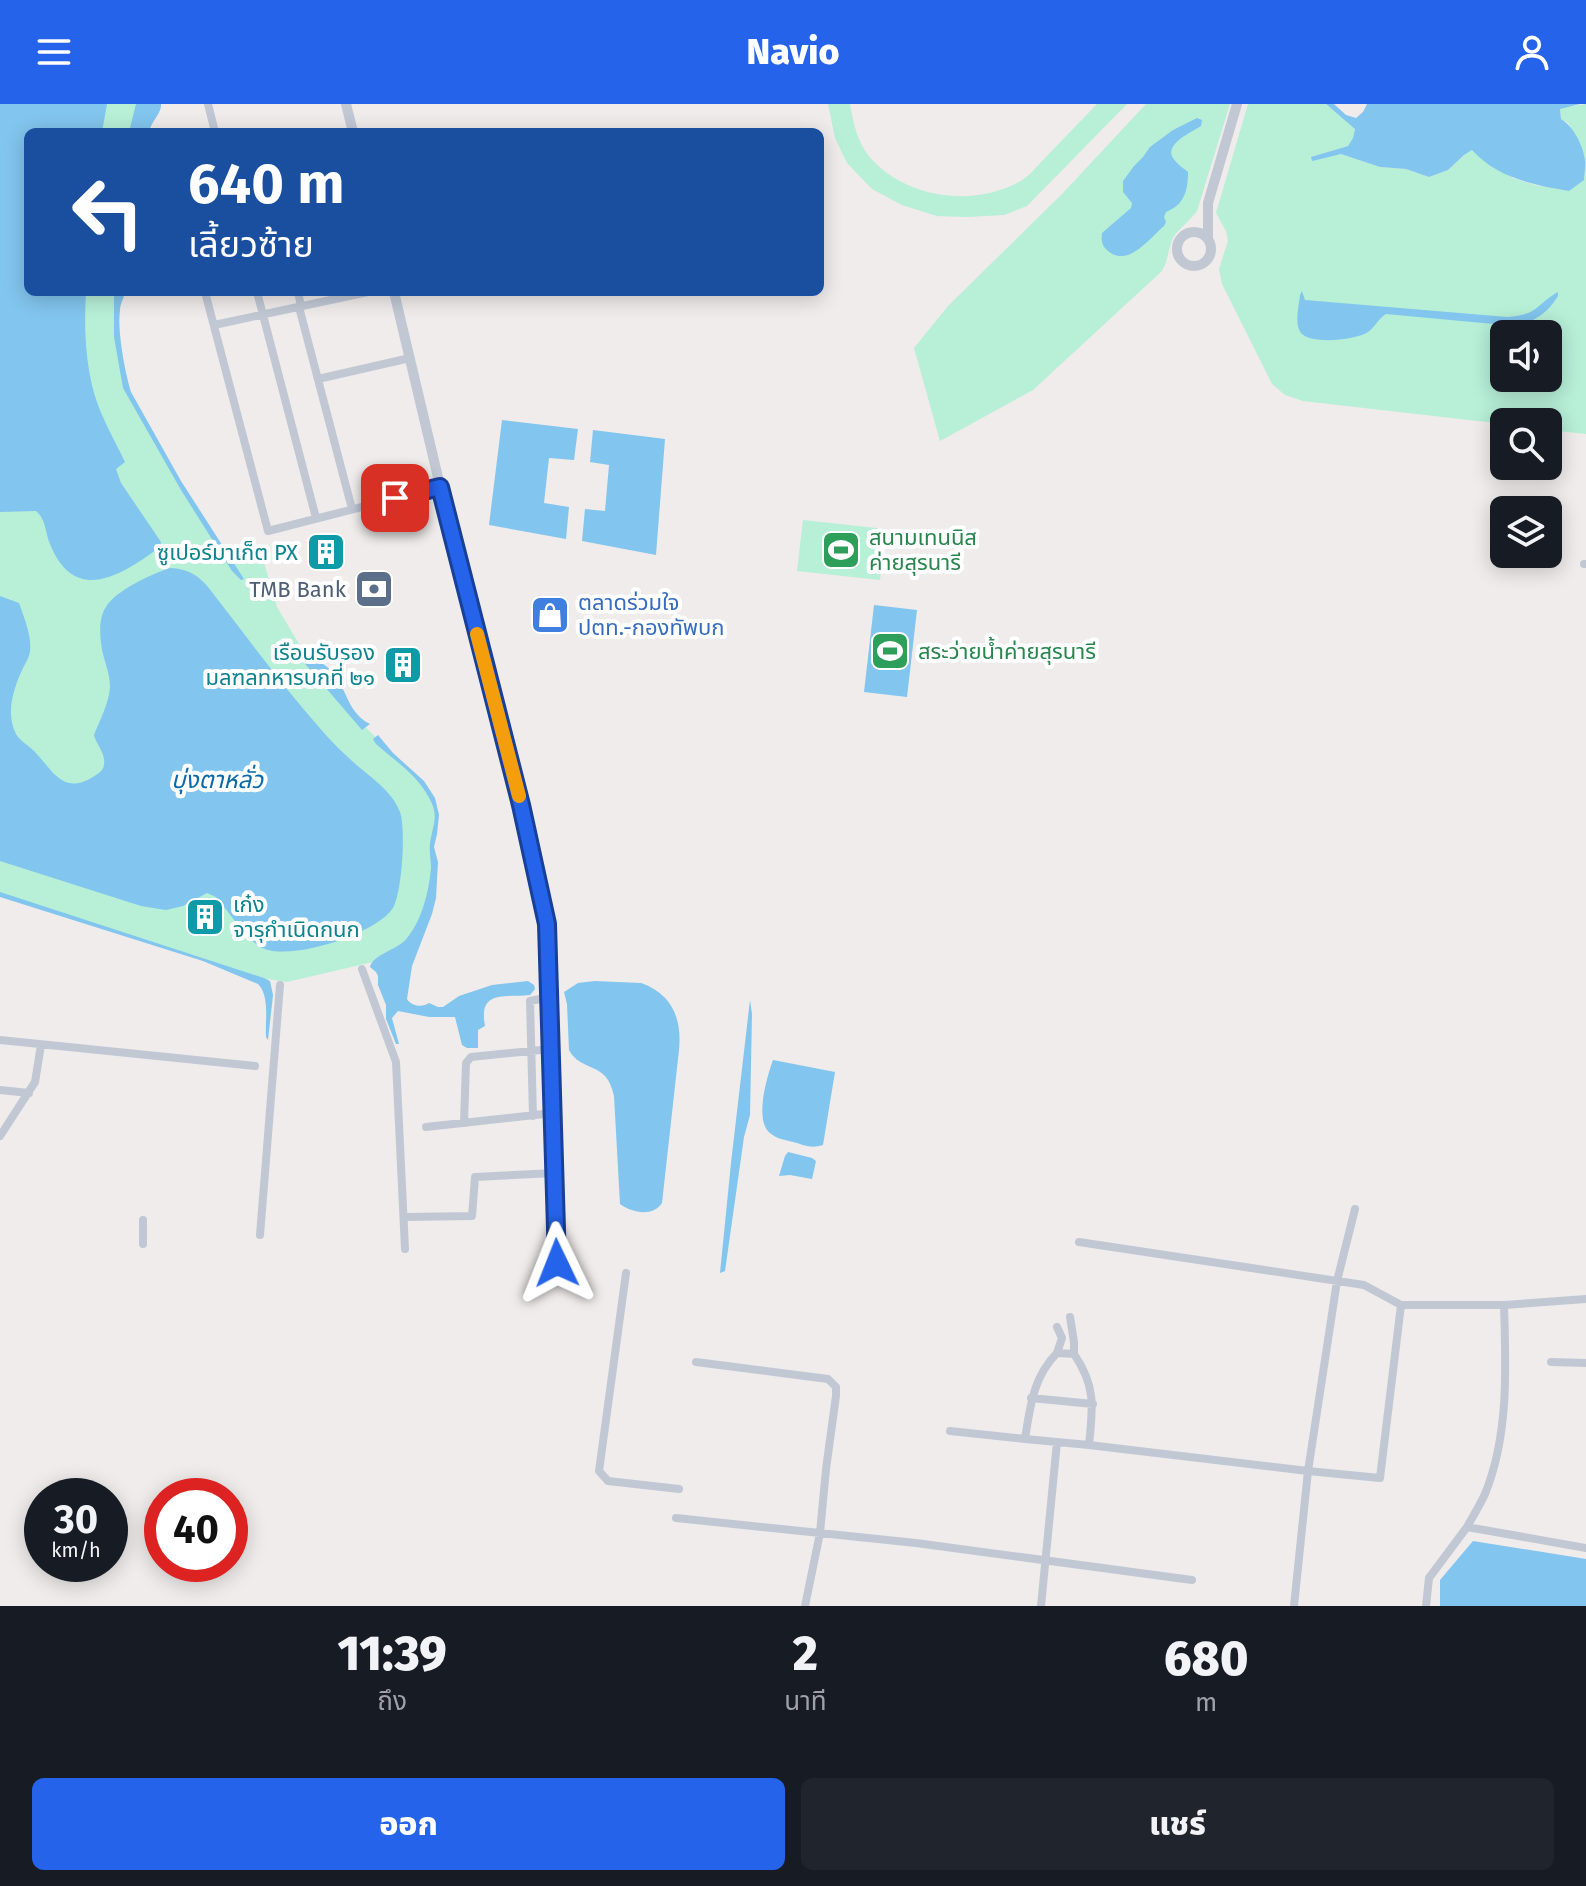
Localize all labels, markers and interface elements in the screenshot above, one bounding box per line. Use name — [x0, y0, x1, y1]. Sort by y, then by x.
icon: menu — [32, 30, 76, 74]
text: Navio — [747, 30, 839, 74]
icon: person — [1510, 30, 1554, 74]
text: 640 m — [188, 151, 345, 218]
icon: left — [56, 160, 160, 264]
text: เลี้ยวซ้าย — [188, 223, 314, 267]
map controls — [1490, 320, 1562, 568]
button: sound — [1490, 320, 1562, 392]
button: search — [1490, 408, 1562, 480]
pin — [361, 464, 429, 532]
icon: arrive — [373, 476, 417, 520]
button: layers — [1490, 496, 1562, 568]
place label: สนามเทนนิส ค่ายสุรนารี — [869, 524, 977, 576]
sports icon: สนามเทนนิส ค่ายสุรนารี — [820, 529, 862, 571]
building icon: ซูเปอร์มาเก็ต PX — [305, 531, 347, 573]
place label: ซูเปอร์มาเก็ต PX — [157, 539, 298, 566]
bank icon: TMB Bank — [353, 568, 395, 610]
place label: TMB Bank — [249, 576, 347, 603]
place label: ตลาดร่วมใจ ปตท.-กองทัพบก — [578, 589, 725, 641]
shop icon: ตลาดร่วมใจ ปตท.-กองทัพบก — [529, 594, 571, 636]
sports icon: สระว่ายนํ้าค่ายสุรนารี — [869, 630, 911, 672]
place label: สระว่ายนํ้าค่ายสุรนารี — [918, 636, 1096, 665]
place label: เรือนรับรอง มลฑลทหารบกที่ ๒๑ — [205, 639, 375, 691]
building icon: เรือนรับรอง มลฑลทหารบกที่ ๒๑ — [382, 644, 424, 686]
water label: บุ่งตาหลั่ว — [171, 764, 264, 795]
place label: เก๋ง จารุกำเนิดกนก — [233, 891, 360, 943]
building icon: เก๋ง จารุกำเนิดกนก — [184, 896, 226, 938]
position arrow — [515, 1221, 599, 1305]
speed limit sign: 40 — [144, 1478, 248, 1582]
text: 30 — [54, 1496, 98, 1544]
text: km/h — [51, 1538, 101, 1562]
text: 11:39 — [338, 1625, 447, 1683]
text: 2 — [793, 1625, 818, 1683]
text: 680 — [1164, 1630, 1248, 1688]
text: ถึง — [377, 1686, 407, 1717]
text: นาที — [784, 1686, 827, 1717]
text: m — [1195, 1687, 1217, 1718]
button: ออก — [32, 1778, 785, 1870]
button: แชร์ — [801, 1778, 1554, 1870]

